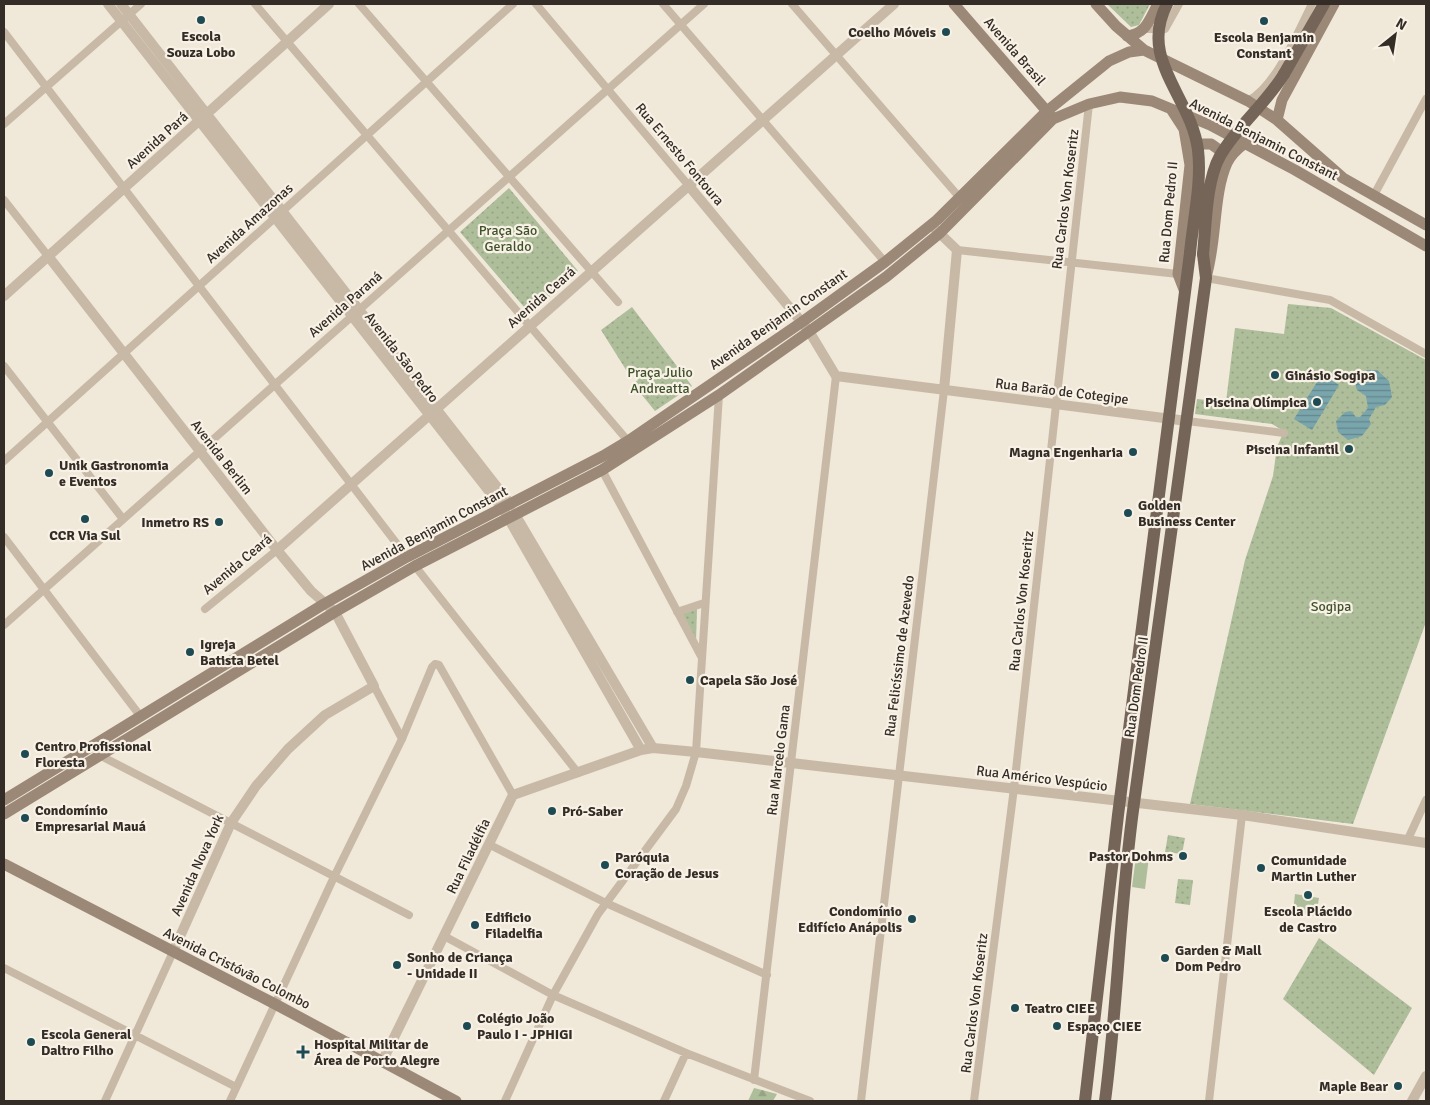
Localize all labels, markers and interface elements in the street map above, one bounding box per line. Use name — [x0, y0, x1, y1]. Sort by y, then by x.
north arrow — [1370, 10, 1420, 60]
marker: Escola Souza Lobo — [195, 14, 207, 26]
street label: Avenida Brasil — [980, 14, 1049, 89]
text: N — [1393, 14, 1410, 34]
marker: Escola Benjamin Constant — [1258, 15, 1270, 27]
place label: Coelho Móveis — [848, 24, 936, 41]
marker: Coelho Móveis — [940, 26, 952, 38]
place label: Escola Souza Lobo — [167, 28, 235, 61]
place label: Escola Benjamin Constant — [1214, 29, 1315, 62]
street label: Avenida Benjamin Constant — [1187, 95, 1341, 184]
street label: Rua Ernesto Fontoura — [632, 100, 727, 209]
street label: Avenida Pará — [123, 108, 192, 173]
street label: Rua Carlos Von Koseritz — [1048, 128, 1083, 270]
street label: Rua Dom Pedro II — [1156, 161, 1181, 264]
street label: Avenida Amazonas — [202, 180, 296, 267]
park label: Praça São Geraldo — [479, 222, 537, 255]
street label: Avenida Ceará — [504, 263, 579, 332]
street label: Avenida Benjamin Constant — [706, 265, 851, 373]
street label: Avenida Paraná — [305, 268, 386, 341]
street label: Avenida São Pedro — [361, 309, 442, 406]
park label: Praça Julio Andreatta — [627, 364, 693, 397]
place label: Ginásio Sogipa — [1285, 367, 1376, 384]
marker: Ginásio Sogipa — [1269, 369, 1281, 381]
street label: Rua Barão de Cotegipe — [994, 375, 1130, 408]
place label: Piscina Olímpica — [1205, 394, 1307, 411]
marker: Piscina Olímpica — [1311, 396, 1323, 408]
street label: Avenida Berlim — [187, 417, 256, 498]
place label: Piscina Infantil — [1246, 441, 1340, 458]
marker: Piscina Infantil — [1343, 443, 1355, 455]
place label: Magna Engenharia — [1009, 444, 1123, 461]
marker: Magna Engenharia — [1127, 446, 1139, 458]
place label: Unik Gastronomia e Eventos — [59, 457, 169, 490]
marker: Unik Gastronomia e Eventos — [43, 467, 55, 479]
street label: Avenida Benjamin Constant — [358, 482, 511, 575]
place label: Golden Business Center — [1138, 497, 1236, 530]
marker: Golden Business Center — [1122, 507, 1134, 519]
marker: CCR Via Sul — [79, 513, 91, 525]
place label: Inmetro RS — [141, 514, 209, 531]
marker: Inmetro RS — [213, 516, 225, 528]
place label: CCR Via Sul — [49, 527, 121, 544]
street label: Avenida Ceará — [199, 530, 275, 598]
street label: Rua Carlos Von Koseritz — [1006, 530, 1037, 672]
street label: Rua Felicíssimo de Azevedo — [881, 574, 918, 738]
park label: Sogipa — [1311, 598, 1351, 615]
street label: Rua Dom Pedro II — [1121, 635, 1152, 739]
place label: Igreja Batista Betel — [200, 636, 279, 669]
marker: Igreja Batista Betel — [184, 646, 196, 658]
place label: Capela São José — [700, 672, 797, 689]
marker: Capela São José — [684, 674, 696, 686]
street label: Rua Marcelo Gama — [763, 704, 794, 816]
place label: Centro Profissional Floresta — [35, 738, 152, 771]
marker: Centro Profissional Floresta — [19, 748, 31, 760]
street label: Rua Américo Vespúcio — [975, 762, 1109, 795]
place label: Condomínio Empresarial Mauá — [35, 802, 146, 835]
place label: Pró-Saber — [562, 803, 623, 820]
marker: Pró-Saber — [546, 805, 558, 817]
marker: Condomínio Empresarial Mauá — [19, 812, 31, 824]
street label: Avenida Nova York — [167, 812, 227, 919]
street label: Rua Filadélfia — [443, 816, 494, 897]
place label: Pastor Dohms — [1089, 848, 1173, 865]
place label: Paróquia Coração de Jesus — [615, 849, 719, 882]
marker: Pastor Dohms — [1177, 850, 1189, 862]
place label: Comunidade Martin Luther — [1271, 852, 1357, 885]
marker: Paróquia Coração de Jesus — [599, 859, 611, 871]
marker: Comunidade Martin Luther — [1255, 862, 1267, 874]
marker: Escola Plácido de Castro — [1302, 889, 1314, 901]
place label: Condomínio Edifício Anápolis — [798, 903, 902, 936]
place label: Escola Plácido de Castro — [1264, 903, 1352, 936]
place label: Edificio Filadelfia — [485, 909, 543, 942]
marker: Condomínio Edifício Anápolis — [906, 913, 918, 925]
marker: Edificio Filadelfia — [469, 919, 481, 931]
street label: Avenida Cristóvão Colombo — [160, 924, 313, 1013]
street label: Rua Carlos Von Koseritz — [957, 932, 992, 1074]
place label: Garden & Mall Dom Pedro — [1175, 942, 1262, 975]
place label: Sonho de Criança - Unidade II — [407, 949, 513, 982]
marker: Garden & Mall Dom Pedro — [1159, 952, 1171, 964]
marker: Sonho de Criança - Unidade II — [391, 959, 403, 971]
place label: Teatro CIEE — [1025, 1000, 1095, 1017]
marker: Teatro CIEE — [1009, 1002, 1021, 1014]
place label: Colégio João Paulo I - JPHIGI — [477, 1010, 573, 1043]
place label: Espaço CIEE — [1067, 1018, 1142, 1035]
marker: Colégio João Paulo I - JPHIGI — [461, 1020, 473, 1032]
marker: Espaço CIEE — [1051, 1020, 1063, 1032]
place label: Escola General Daltro Filho — [41, 1026, 132, 1059]
marker: Escola General Daltro Filho — [25, 1036, 37, 1048]
place label: Hospital Militar de Área de Porto Alegre — [314, 1036, 440, 1069]
marker: Hospital Militar de Área de Porto Alegre — [296, 1045, 310, 1059]
place label: Maple Bear — [1319, 1078, 1388, 1095]
marker: Maple Bear — [1392, 1080, 1404, 1092]

